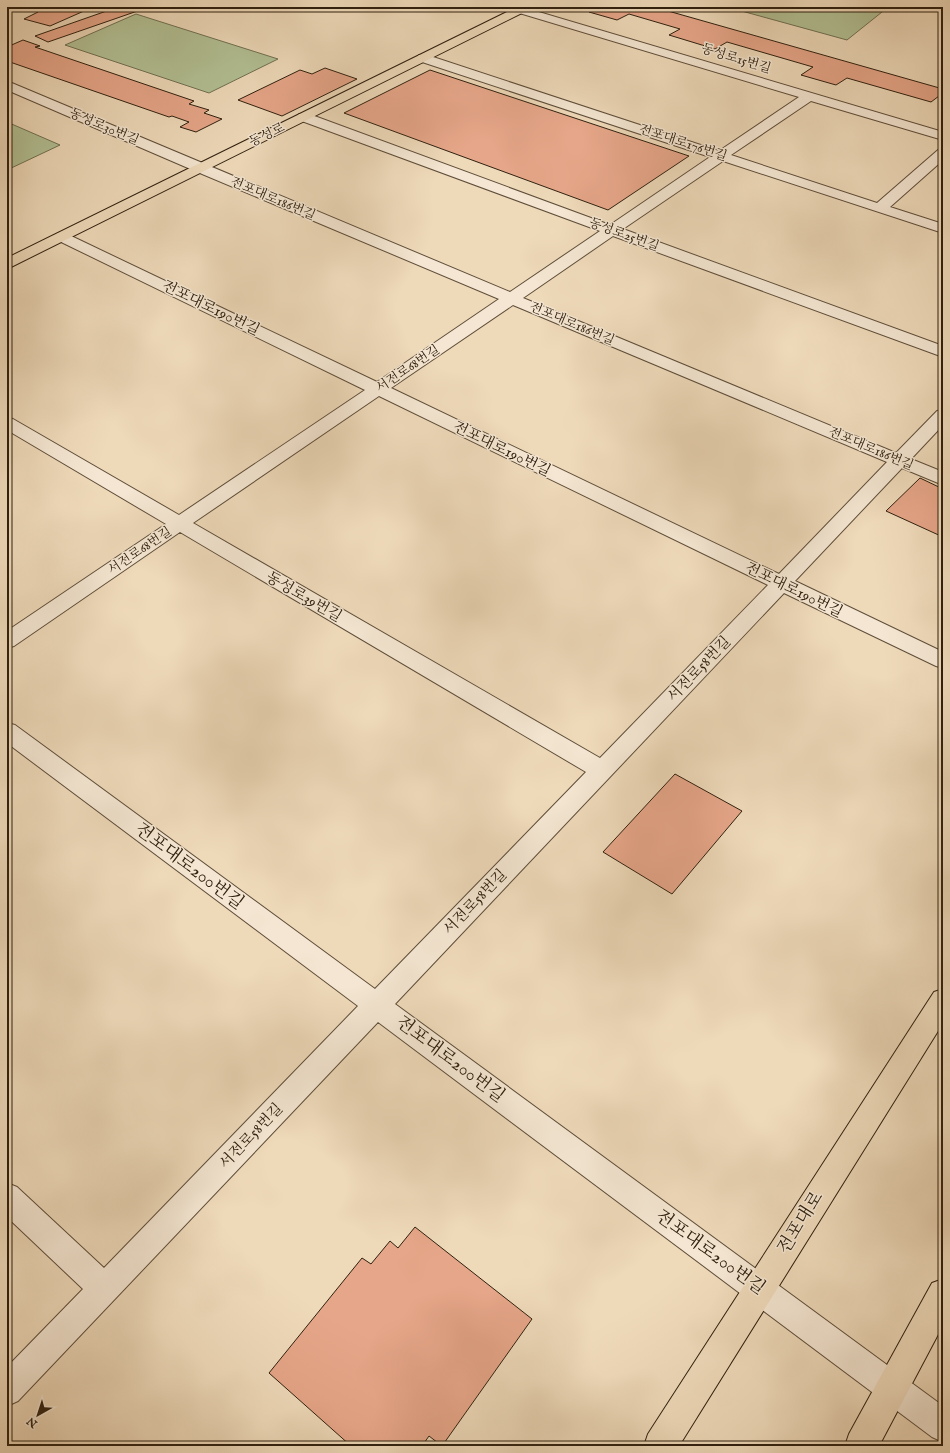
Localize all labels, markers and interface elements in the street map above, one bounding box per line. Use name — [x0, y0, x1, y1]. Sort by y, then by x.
street label: 동성로15번길 — [699, 40, 773, 78]
street label: 동성로30번길 — [67, 105, 141, 149]
street label: 동성로 — [246, 119, 288, 151]
street label: 전포대로176번길 — [637, 121, 729, 165]
street label: 전포대로186번길 — [228, 173, 318, 225]
street label: 동성로25번길 — [587, 214, 661, 256]
street label: 전포대로190번길 — [159, 276, 263, 340]
street label: 전포대로186번길 — [527, 298, 617, 350]
street label: 서전로68번길 — [373, 341, 443, 397]
street label: 전포대로190번길 — [450, 417, 554, 481]
street label: 전포대로186번길 — [826, 423, 916, 475]
street label: 서전로68번길 — [105, 523, 175, 579]
street label: 전포대로190번길 — [742, 558, 846, 622]
street label: 동성로39번길 — [263, 568, 345, 626]
street label: 서전로58번길 — [663, 632, 735, 706]
street label: 전포대로200번길 — [130, 819, 248, 915]
street label: 서전로58번길 — [439, 865, 511, 939]
street label: 전포대로200번길 — [391, 1012, 509, 1108]
street label: 서전로58번길 — [215, 1099, 287, 1173]
street label: 전포대로 — [773, 1187, 829, 1259]
street label: 전포대로200번길 — [650, 1205, 770, 1301]
north arrow — [18, 1395, 58, 1435]
text: N — [24, 1413, 41, 1431]

